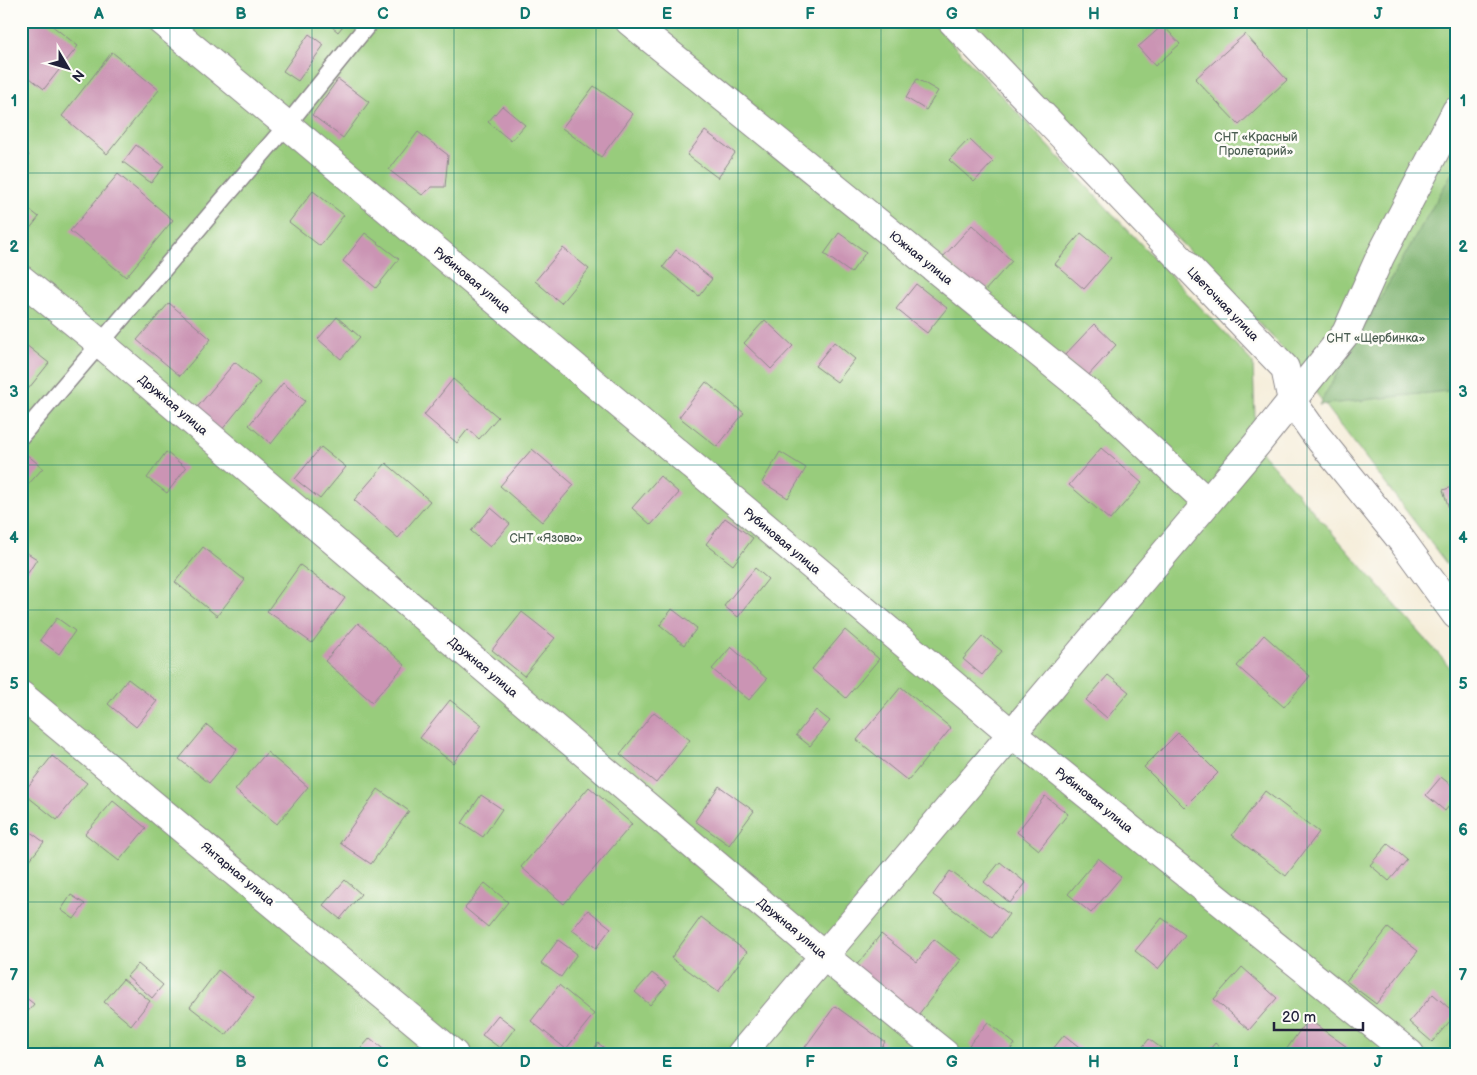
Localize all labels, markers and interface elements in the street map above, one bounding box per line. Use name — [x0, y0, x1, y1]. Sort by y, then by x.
text: A — [93, 5, 104, 24]
text: B — [235, 5, 247, 24]
text: C — [377, 5, 389, 24]
text: D — [519, 5, 531, 24]
text: E — [662, 5, 672, 24]
text: F — [805, 5, 815, 24]
text: G — [946, 5, 958, 24]
text: H — [1088, 5, 1100, 24]
text: I — [1233, 5, 1239, 24]
text: J — [1374, 5, 1383, 24]
north arrow — [42, 42, 92, 92]
text: N — [68, 66, 88, 85]
text: 1 — [11, 92, 17, 111]
text: 1 — [1460, 92, 1466, 111]
park label: СНТ «Красный Пролетарий» — [1214, 130, 1298, 159]
street label: Южная улица — [886, 228, 955, 288]
text: 2 — [9, 238, 19, 257]
text: 2 — [1458, 238, 1468, 257]
street label: Рубиновая улица — [430, 244, 513, 317]
street label: Цветочная улица — [1184, 264, 1262, 344]
park label: СНТ «Щербинка» — [1327, 331, 1426, 346]
street label: Дружная улица — [135, 372, 210, 439]
text: 3 — [9, 383, 19, 402]
text: 3 — [1458, 383, 1468, 402]
street label: Рубиновая улица — [740, 505, 823, 578]
text: 4 — [9, 529, 19, 548]
text: 4 — [1458, 529, 1468, 548]
park label: СНТ «Язово» — [509, 531, 583, 546]
street label: Дружная улица — [445, 634, 520, 701]
text: 5 — [9, 675, 19, 694]
text: 5 — [1458, 675, 1468, 694]
street label: Рубиновая улица — [1052, 764, 1136, 836]
text: 6 — [9, 821, 19, 840]
text: 6 — [1458, 821, 1468, 840]
street label: Янтарная улица — [198, 839, 278, 910]
street label: Дружная улица — [754, 895, 829, 962]
text: 7 — [10, 966, 19, 985]
text: 7 — [1459, 966, 1468, 985]
scale bar — [1274, 1000, 1363, 1032]
text: 20 m — [1282, 1008, 1316, 1027]
text: A — [93, 1053, 104, 1072]
text: B — [235, 1053, 247, 1072]
text: C — [377, 1053, 389, 1072]
text: D — [519, 1053, 531, 1072]
text: E — [662, 1053, 672, 1072]
text: F — [805, 1053, 815, 1072]
text: G — [946, 1053, 958, 1072]
text: H — [1088, 1053, 1100, 1072]
text: I — [1233, 1053, 1239, 1072]
text: J — [1374, 1053, 1383, 1072]

